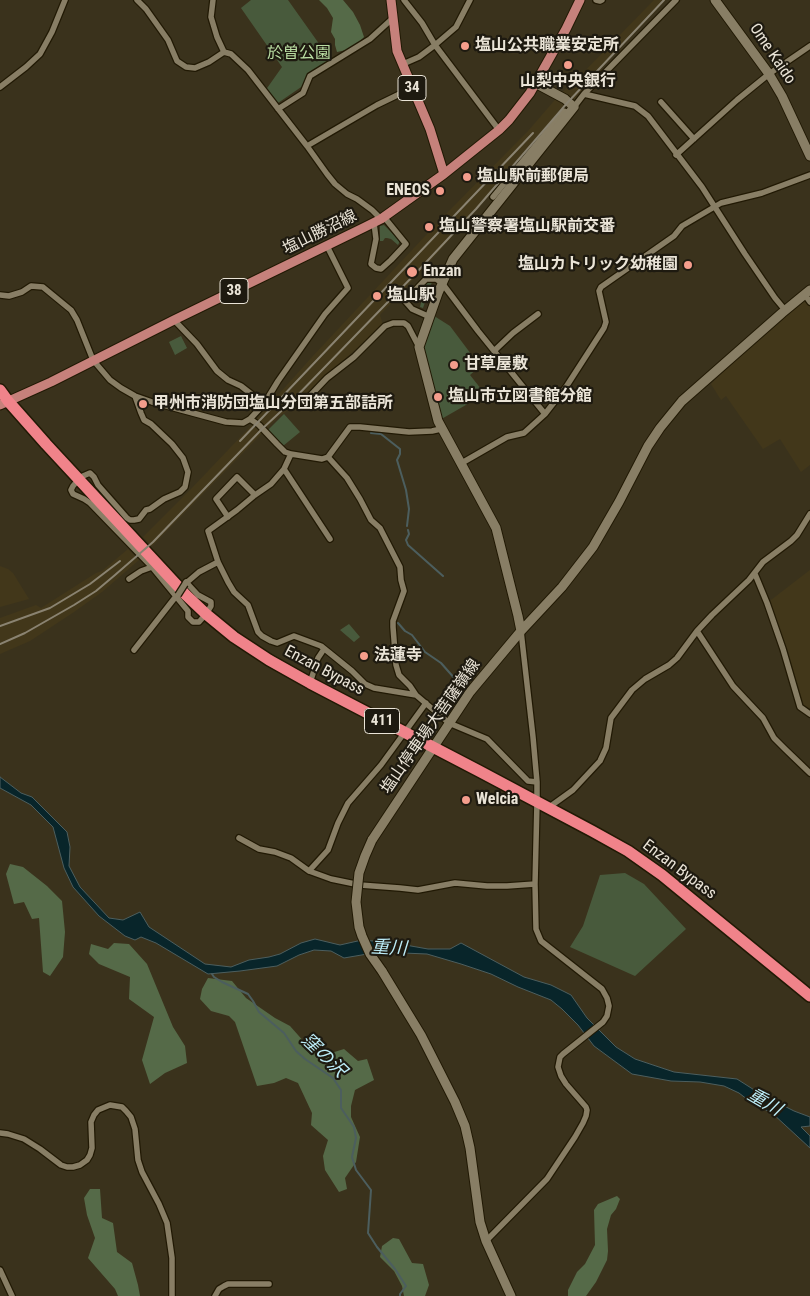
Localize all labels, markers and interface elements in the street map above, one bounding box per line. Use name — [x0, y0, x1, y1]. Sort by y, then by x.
street label: Ome Kaido — [745, 20, 799, 88]
place label: 塩山公共職業安定所 — [475, 36, 619, 56]
marker: 塩山公共職業安定所 — [459, 40, 471, 52]
park label: 於曽公園 — [267, 44, 331, 64]
marker: 山梨中央銀行 — [562, 59, 574, 71]
place label: 山梨中央銀行 — [520, 72, 616, 92]
road number: 34 — [398, 76, 426, 100]
place label: 塩山駅前郵便局 — [477, 167, 589, 187]
marker: 塩山駅前郵便局 — [461, 171, 473, 183]
place label: ENEOS — [386, 181, 430, 201]
marker: ENEOS — [434, 185, 446, 197]
street label: 塩山勝沼線 — [280, 207, 360, 259]
place label: 塩山警察署塩山駅前交番 — [439, 217, 615, 237]
marker: 塩山警察署塩山駅前交番 — [423, 221, 435, 233]
place label: 塩山カトリック幼稚園 — [518, 255, 678, 275]
marker: 塩山カトリック幼稚園 — [682, 259, 694, 271]
place label: Enzan — [423, 262, 461, 282]
marker: Enzan — [405, 265, 419, 279]
road number: 38 — [220, 278, 248, 304]
place label: 塩山駅 — [387, 286, 435, 306]
marker: 塩山駅 — [371, 290, 383, 302]
place label: 甘草屋敷 — [464, 355, 528, 375]
marker: 甘草屋敷 — [448, 359, 460, 371]
place label: 塩山市立図書館分館 — [448, 387, 592, 407]
marker: 塩山市立図書館分館 — [432, 391, 444, 403]
place label: 甲州市消防団塩山分団第五部詰所 — [153, 394, 393, 414]
marker: 甲州市消防団塩山分団第五部詰所 — [137, 398, 149, 410]
street label: Enzan Bypass — [281, 642, 367, 700]
place label: 法蓮寺 — [374, 646, 422, 666]
marker: 法蓮寺 — [358, 650, 370, 662]
street label: 塩山停車場大菩薩嶺線 — [377, 656, 485, 798]
road number: 411 — [364, 708, 400, 734]
place label: Welcia — [476, 790, 518, 810]
marker: Welcia — [460, 794, 472, 806]
street label: Enzan Bypass — [638, 836, 720, 904]
water label: 重川 — [370, 937, 408, 961]
water label: 窪の沢 — [296, 1029, 350, 1083]
water label: 重川 — [743, 1085, 785, 1121]

